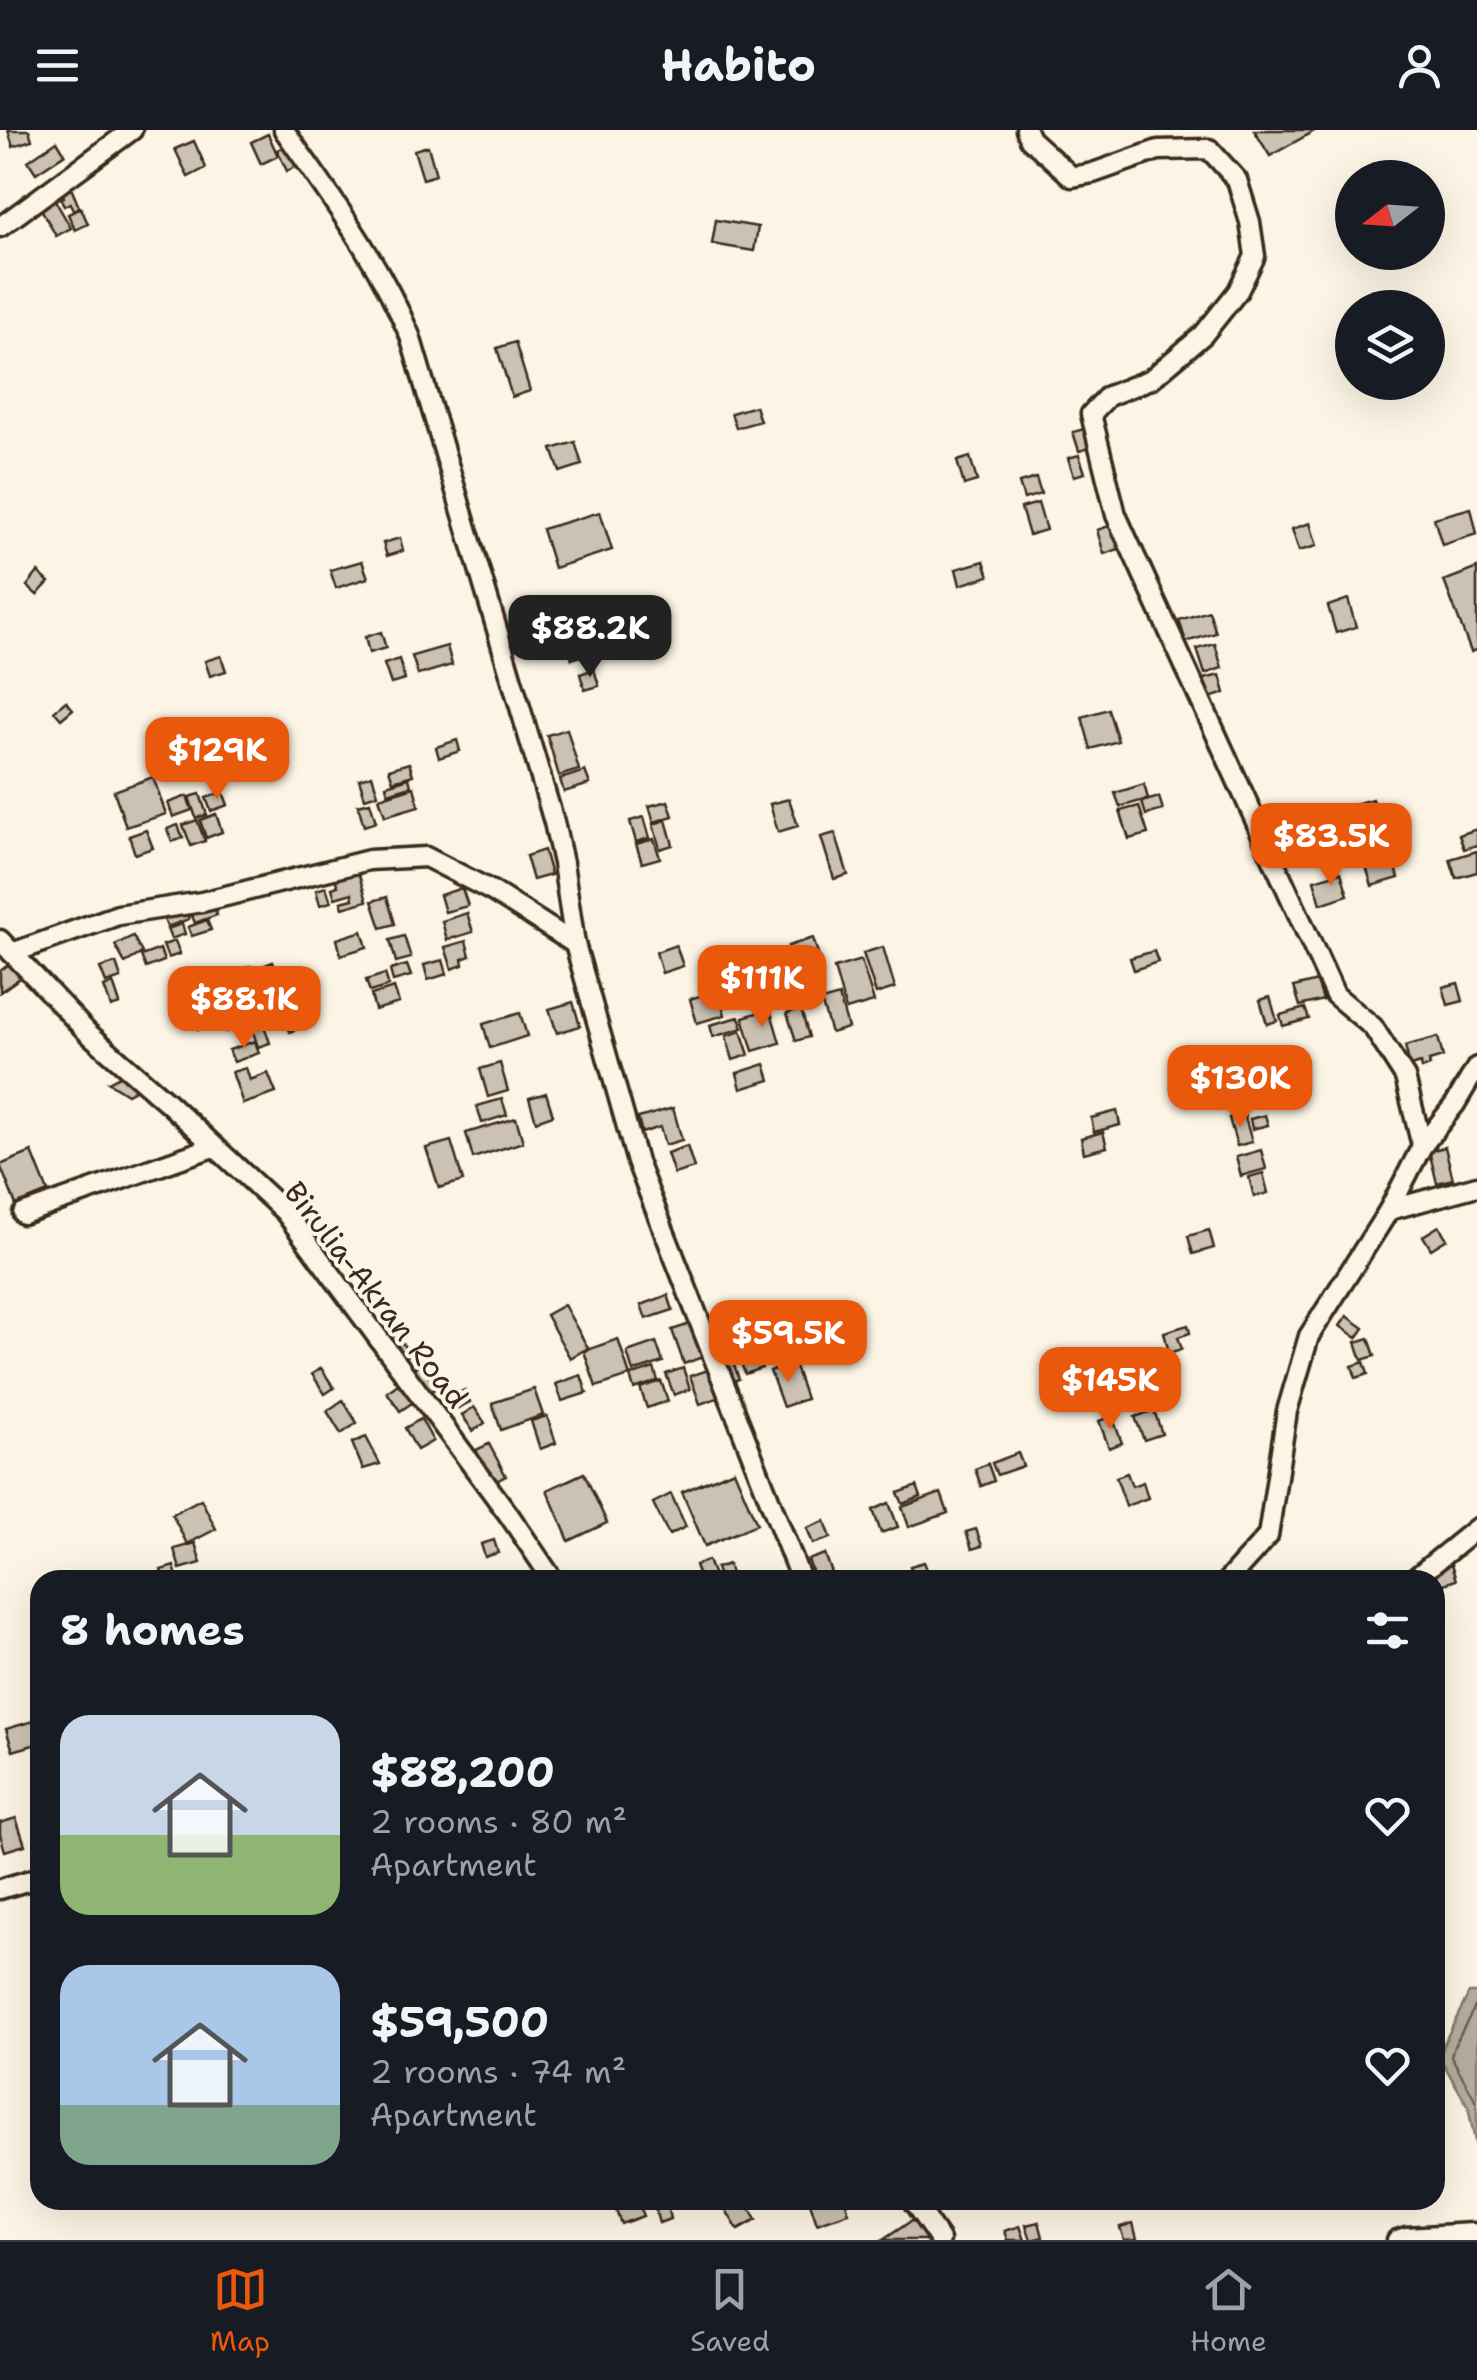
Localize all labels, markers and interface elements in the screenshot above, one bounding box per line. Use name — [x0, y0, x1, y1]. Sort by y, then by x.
text: Habito — [661, 35, 816, 95]
icon: menu — [30, 38, 85, 93]
icon: person — [1392, 38, 1447, 93]
north arrow — [1335, 160, 1445, 270]
map controls — [1335, 160, 1445, 400]
button: layers — [1335, 290, 1445, 400]
pin: $88.2K — [509, 595, 671, 680]
text: $88.2K — [530, 606, 650, 649]
pin: $129K — [147, 717, 287, 802]
text: $129K — [167, 728, 267, 771]
pin: $83.5K — [1250, 803, 1412, 888]
text: $83.5K — [1273, 814, 1389, 857]
pin: $111K — [692, 945, 832, 1030]
text: $111K — [720, 956, 804, 999]
pin: $88.1K — [163, 966, 325, 1051]
text: $88.1K — [190, 977, 298, 1020]
pin: $130K — [1170, 1045, 1310, 1130]
text: $130K — [1189, 1056, 1291, 1099]
street label: Birulia-Akran Road — [275, 1173, 478, 1416]
pin: $59.5K — [707, 1300, 869, 1385]
text: $59.5K — [731, 1311, 845, 1354]
pin: $145K — [1040, 1347, 1180, 1432]
text: $145K — [1061, 1358, 1159, 1401]
text: 8 homes — [60, 1602, 245, 1658]
icon: filters — [1360, 1603, 1415, 1658]
text: $88,200 — [370, 1744, 555, 1800]
icon: home — [140, 1755, 260, 1875]
icon: heart — [1360, 1788, 1415, 1843]
text: 2 rooms · 80 m² — [370, 1800, 627, 1843]
text: Apartment — [370, 1843, 537, 1886]
text: $59,500 — [370, 1994, 549, 2050]
icon: home — [140, 2005, 260, 2125]
icon: heart — [1360, 2038, 1415, 2093]
text: 2 rooms · 74 m² — [370, 2050, 626, 2093]
text: Apartment — [370, 2093, 537, 2136]
tab: Map — [210, 2262, 270, 2360]
tab: Saved — [690, 2262, 770, 2360]
tab: Home — [1190, 2262, 1267, 2360]

